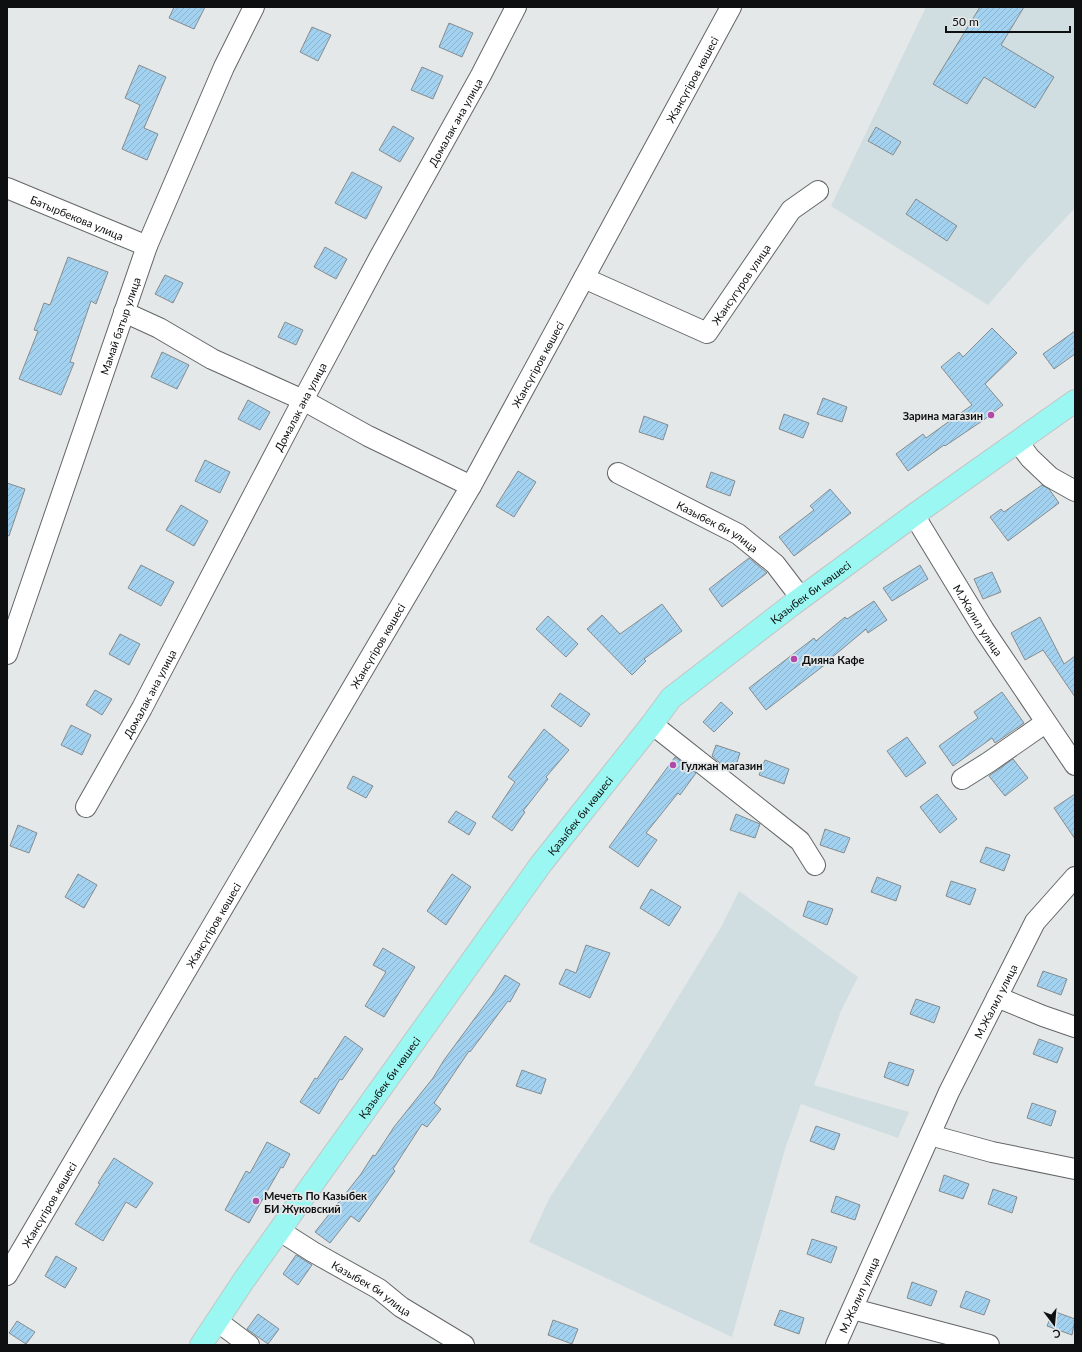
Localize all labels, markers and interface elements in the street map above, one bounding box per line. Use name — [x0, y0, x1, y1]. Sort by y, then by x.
scale bar — [946, 8, 1070, 34]
text: 50 m — [952, 14, 979, 29]
street label: Жансүгіров көшесі — [663, 34, 721, 125]
street label: Домалак ана улица — [425, 76, 484, 168]
street label: Батырбекова улица — [29, 192, 126, 242]
street label: Жансугуров улица — [708, 241, 773, 327]
street label: Мамай батыр улица — [97, 275, 142, 376]
street label: Жансүгіров көшесі — [508, 318, 566, 410]
street label: Домалак ана улица — [271, 360, 328, 453]
place label: Зарина магазин — [903, 409, 983, 422]
marker: Зарина магазин — [986, 410, 996, 420]
street label: Казыбек би улица — [675, 498, 761, 554]
street label: Қазыбек би көшесі — [767, 557, 853, 626]
street label: М.Жалил улица — [951, 582, 1006, 658]
street label: Жансүгіров көшесі — [347, 601, 407, 691]
street label: Домалак ана улица — [120, 647, 178, 740]
place label: Дияна Кафе — [802, 653, 865, 666]
marker: Дияна Кафе — [789, 654, 799, 664]
place label: Гулжан магазин — [681, 759, 763, 772]
marker: Гулжан магазин — [668, 760, 678, 770]
street label: Қазыбек би көшесі — [544, 773, 615, 858]
street label: Жансүгіров көшесі — [183, 880, 243, 970]
street label: М.Жалил улица — [971, 962, 1019, 1040]
street label: Қазыбек би көшесі — [355, 1034, 422, 1121]
street label: Жансүгіров көшесі — [19, 1159, 79, 1249]
place label: Мечеть По Казыбек БИ Жуковский — [264, 1189, 367, 1215]
marker: Мечеть По Казыбек БИ Жуковский — [251, 1196, 261, 1206]
street label: М.Жалил улица — [836, 1255, 881, 1335]
street label: Казыбек би улица — [330, 1257, 414, 1318]
north arrow — [1034, 1304, 1074, 1344]
text: С — [1051, 1327, 1062, 1342]

